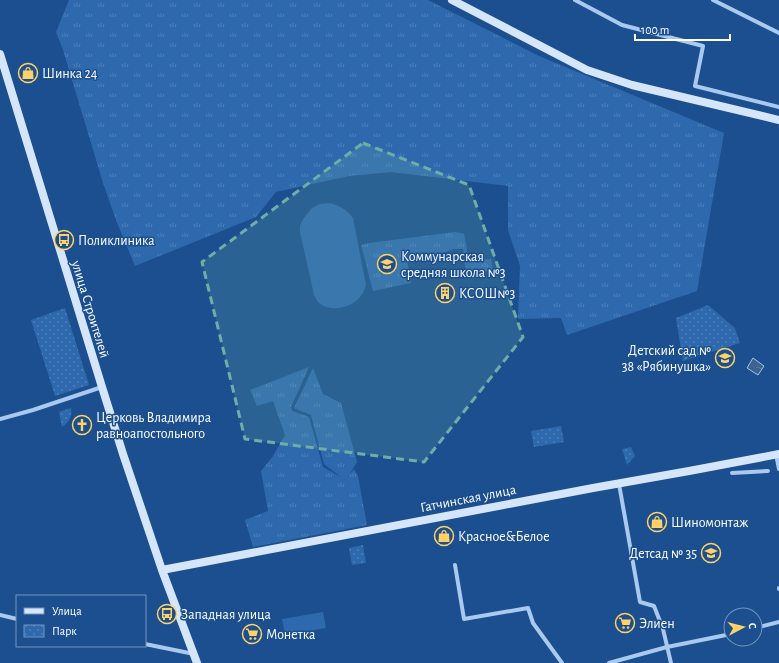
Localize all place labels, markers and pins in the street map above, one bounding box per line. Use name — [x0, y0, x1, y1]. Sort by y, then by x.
shop icon: Шинка 24 — [17, 62, 39, 84]
place label: Шинка 24 — [42, 67, 98, 81]
bus stop icon: Поликлиника — [53, 229, 75, 251]
place label: Поликлиника — [78, 234, 155, 248]
place label: Коммунарская средняя школа №3 — [401, 250, 506, 280]
school or university icon: Коммунарская средняя школа №3 — [376, 253, 398, 275]
building icon: КСОШ№3 — [434, 282, 456, 304]
place label: КСОШ№3 — [459, 287, 515, 301]
place label: Детский сад № 38 «Рябинушка» — [622, 344, 711, 374]
school or university icon: Детский сад № 38 «Рябинушка» — [714, 347, 736, 369]
place label: Церковь Владимира равноапостольного — [96, 411, 212, 441]
church icon: Церковь Владимира равноапостольного — [71, 414, 93, 436]
shop icon: Шиномонтаж — [646, 511, 668, 533]
place label: Шиномонтаж — [671, 516, 748, 530]
shop icon: Красное&Белое — [433, 525, 455, 547]
place label: Красное&Белое — [458, 530, 550, 544]
school or university icon: Детсад № 35 — [700, 542, 722, 564]
place label: Детсад № 35 — [629, 547, 697, 561]
bus stop icon: Западная улица — [156, 603, 178, 625]
place label: Западная улица — [181, 608, 272, 622]
supermarket icon: Элиен — [614, 612, 636, 634]
place label: Элиен — [639, 617, 675, 631]
supermarket icon: Монетка — [241, 623, 263, 645]
place label: Монетка — [266, 628, 316, 642]

